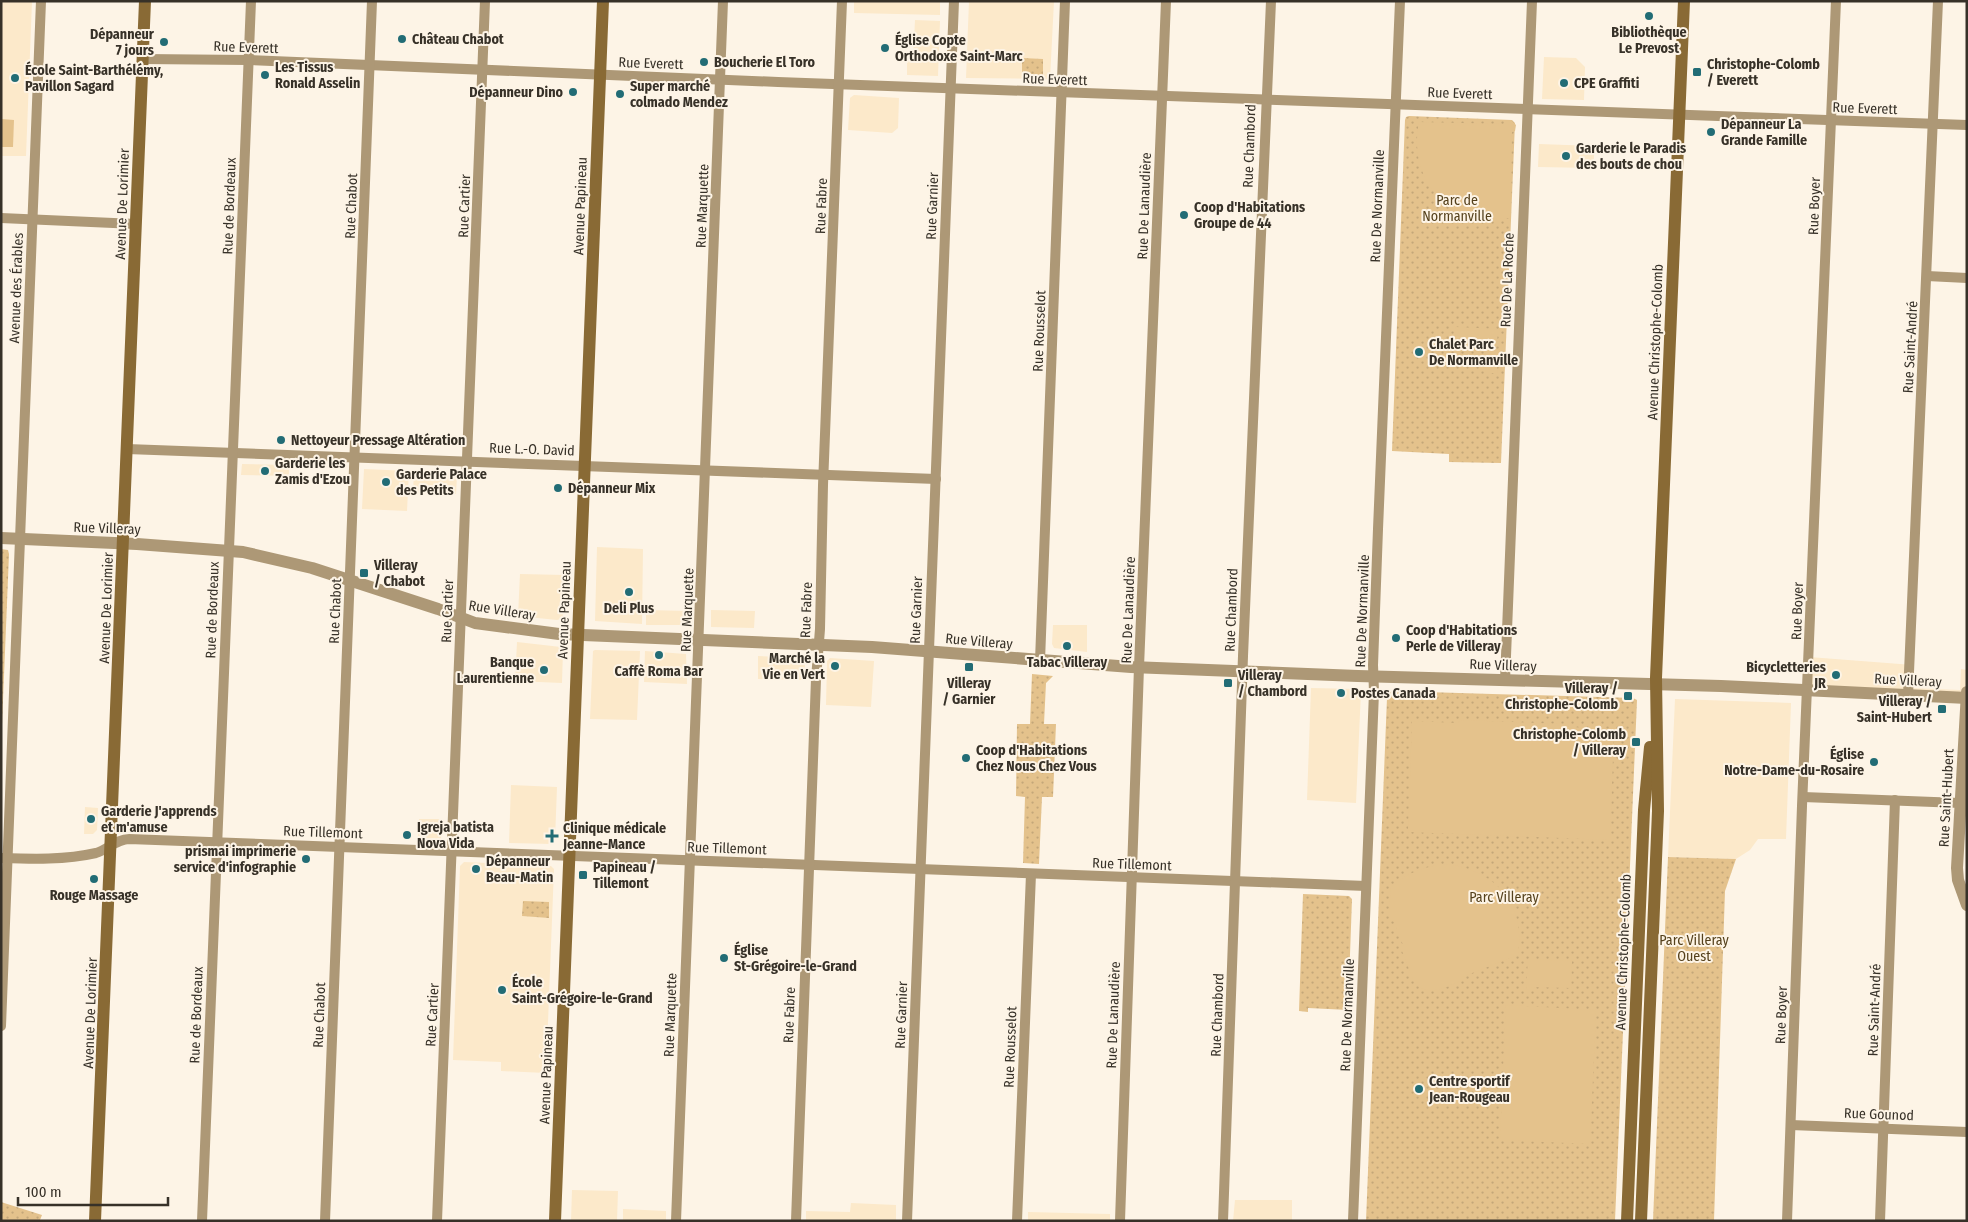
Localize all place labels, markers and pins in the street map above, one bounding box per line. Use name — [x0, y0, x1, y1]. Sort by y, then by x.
marker: Bibliothèque Le Prevost — [1643, 10, 1655, 22]
place label: Bibliothèque Le Prevost — [1611, 24, 1687, 57]
place label: Dépanneur 7 jours — [90, 26, 155, 59]
place label: Château Chabot — [412, 31, 505, 48]
place label: Église Copte Orthodoxe Saint-Marc — [895, 31, 1024, 65]
marker: Château Chabot — [396, 33, 408, 45]
marker: Dépanneur 7 jours — [158, 36, 170, 48]
marker: Église Copte Orthodoxe Saint-Marc — [879, 42, 891, 54]
place label: Boucherie El Toro — [714, 54, 815, 71]
marker: Boucherie El Toro — [698, 56, 710, 68]
place label: Christophe-Colomb / Everett — [1707, 56, 1820, 89]
place label: Les Tissus Ronald Asselin — [275, 59, 360, 92]
place label: École Saint-Barthélémy, Pavillon Sagard — [25, 61, 163, 95]
marker: Christophe-Colomb / Everett — [1691, 66, 1703, 78]
marker: Les Tissus Ronald Asselin — [259, 69, 271, 81]
marker: École Saint-Barthélémy, Pavillon Sagard — [9, 72, 21, 84]
place label: CPE Graffiti — [1574, 75, 1640, 92]
marker: CPE Graffiti — [1558, 77, 1570, 89]
place label: Super marché colmado Mendez — [630, 78, 728, 111]
place label: Dépanneur Dino — [469, 84, 564, 101]
marker: Dépanneur Dino — [567, 86, 579, 98]
marker: Super marché colmado Mendez — [614, 88, 626, 100]
place label: Dépanneur La Grande Famille — [1721, 116, 1807, 149]
marker: Dépanneur La Grande Famille — [1705, 126, 1717, 138]
place label: Garderie le Paradis des bouts de chou — [1576, 140, 1686, 173]
marker: Garderie le Paradis des bouts de chou — [1560, 150, 1572, 162]
place label: Coop d'Habitations Groupe de 44 — [1194, 199, 1305, 232]
marker: Coop d'Habitations Groupe de 44 — [1178, 209, 1190, 221]
place label: Chalet Parc De Normanville — [1429, 336, 1518, 369]
marker: Chalet Parc De Normanville — [1413, 346, 1425, 358]
place label: Nettoyeur Pressage Altération — [291, 432, 465, 449]
marker: Nettoyeur Pressage Altération — [275, 434, 287, 446]
place label: Garderie les Zamis d'Ezou — [275, 455, 350, 488]
marker: Garderie les Zamis d'Ezou — [259, 465, 271, 477]
place label: Garderie Palace des Petits — [396, 466, 487, 499]
marker: Garderie Palace des Petits — [380, 476, 392, 488]
place label: Dépanneur Mix — [568, 480, 656, 497]
marker: Dépanneur Mix — [552, 482, 564, 494]
place label: Villeray / Chabot — [373, 557, 426, 590]
marker: Villeray / Chabot — [358, 567, 370, 579]
marker: Deli Plus — [623, 586, 635, 598]
place label: Deli Plus — [604, 600, 654, 617]
place label: Coop d'Habitations Perle de Villeray — [1406, 622, 1517, 655]
marker: Coop d'Habitations Perle de Villeray — [1390, 632, 1402, 644]
marker: Tabac Villeray — [1061, 640, 1073, 652]
marker: Caffè Roma Bar — [653, 649, 665, 661]
place label: Marché la Vie en Vert — [762, 650, 826, 683]
place label: Banque Laurentienne — [457, 654, 534, 687]
place label: Tabac Villeray — [1027, 654, 1108, 671]
place label: Bicycletteries JR — [1746, 659, 1826, 692]
marker: Marché la Vie en Vert — [829, 660, 841, 672]
marker: Villeray / Garnier — [963, 661, 975, 673]
place label: Caffè Roma Bar — [615, 663, 704, 680]
marker: Banque Laurentienne — [538, 664, 550, 676]
place label: Villeray / Chambord — [1237, 667, 1307, 700]
marker: Bicycletteries JR — [1830, 669, 1842, 681]
place label: Villeray / Garnier — [943, 675, 996, 708]
marker: Villeray / Chambord — [1222, 677, 1234, 689]
place label: Villeray / Christophe-Colomb — [1505, 680, 1618, 713]
place label: Postes Canada — [1351, 685, 1436, 702]
marker: Postes Canada — [1335, 687, 1347, 699]
marker: Villeray / Christophe-Colomb — [1622, 690, 1634, 702]
place label: Villeray / Saint-Hubert — [1857, 693, 1933, 726]
marker: Villeray / Saint-Hubert — [1936, 703, 1948, 715]
place label: Christophe-Colomb / Villeray — [1513, 726, 1626, 759]
marker: Christophe-Colomb / Villeray — [1630, 736, 1642, 748]
place label: Coop d'Habitations Chez Nous Chez Vous — [976, 742, 1097, 775]
place label: Église Notre-Dame-du-Rosaire — [1724, 745, 1864, 779]
marker: Coop d'Habitations Chez Nous Chez Vous — [960, 752, 972, 764]
marker: Église Notre-Dame-du-Rosaire — [1868, 756, 1880, 768]
place label: Garderie J'apprends et m'amuse — [101, 803, 217, 836]
marker: Garderie J'apprends et m'amuse — [85, 813, 97, 825]
place label: Igreja batista Nova Vida — [417, 819, 494, 852]
place label: Clinique médicale Jeanne-Mance — [562, 820, 666, 853]
marker: Igreja batista Nova Vida — [401, 829, 413, 841]
marker: Clinique médicale Jeanne-Mance — [545, 829, 559, 843]
place label: prismai imprimerie service d'infographie — [174, 843, 296, 876]
marker: prismai imprimerie service d'infographie — [300, 853, 312, 865]
place label: Dépanneur Beau-Matin — [486, 853, 553, 886]
place label: Papineau / Tillemont — [593, 859, 656, 892]
marker: Dépanneur Beau-Matin — [470, 863, 482, 875]
marker: Papineau / Tillemont — [577, 869, 589, 881]
marker: Rouge Massage — [88, 873, 100, 885]
place label: Rouge Massage — [50, 887, 138, 904]
place label: Église St-Grégoire-le-Grand — [734, 941, 857, 975]
marker: Église St-Grégoire-le-Grand — [718, 952, 730, 964]
place label: École Saint-Grégoire-le-Grand — [512, 973, 653, 1007]
marker: École Saint-Grégoire-le-Grand — [496, 984, 508, 996]
place label: Centre sportif Jean-Rougeau — [1428, 1073, 1511, 1106]
marker: Centre sportif Jean-Rougeau — [1413, 1083, 1425, 1095]

